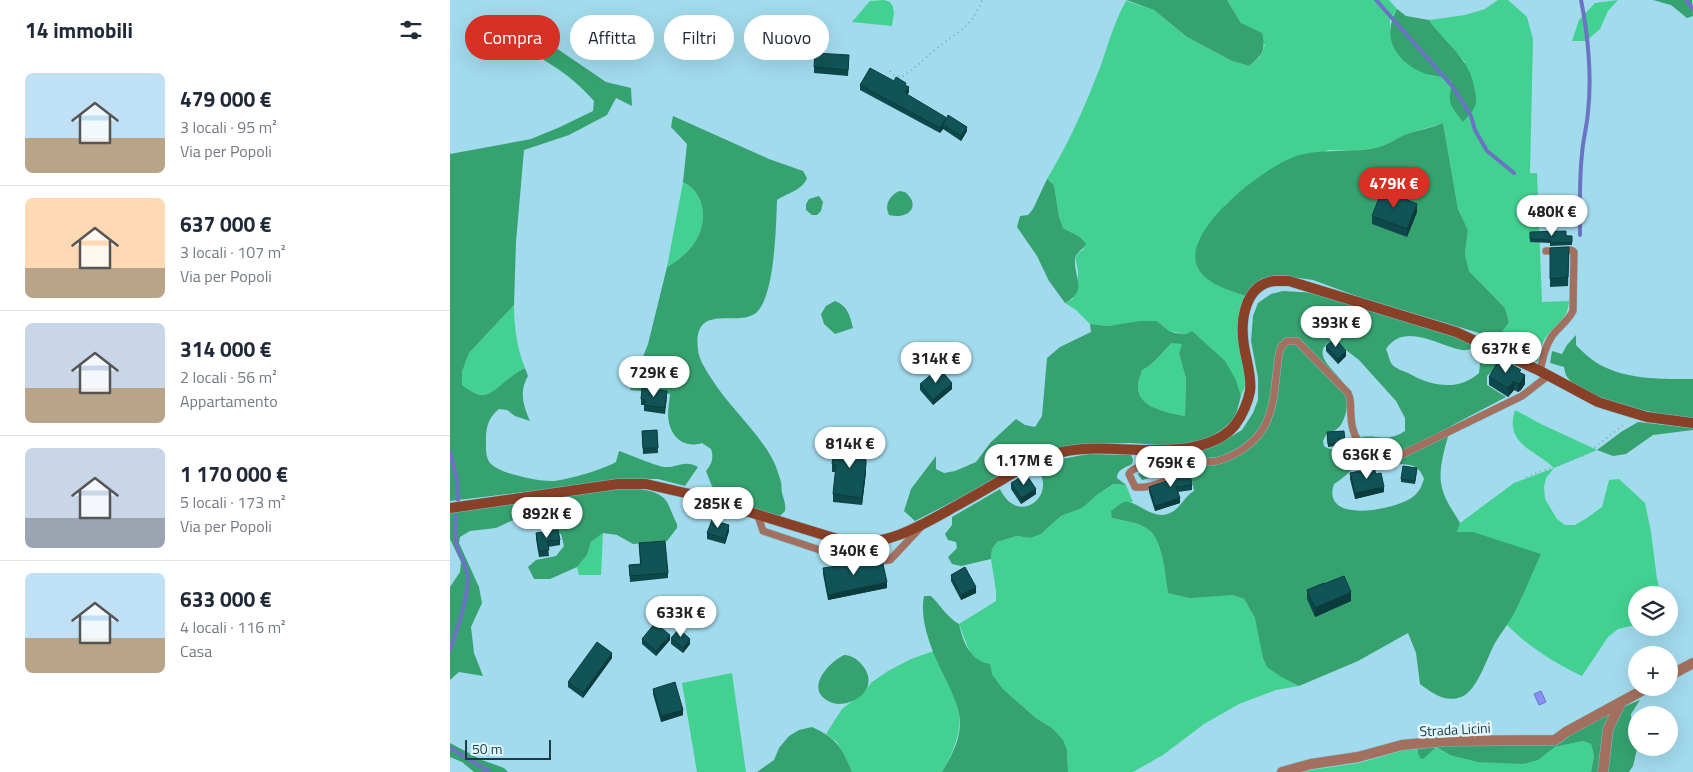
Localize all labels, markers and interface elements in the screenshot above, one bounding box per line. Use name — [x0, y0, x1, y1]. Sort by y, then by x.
text: 14 immobili — [25, 14, 133, 46]
chip: Compra — [465, 15, 560, 60]
chip: Affitta — [570, 15, 654, 60]
chip: Filtri — [664, 15, 734, 60]
chip: Nuovo — [744, 15, 829, 60]
icon: filters — [397, 16, 425, 44]
text: 479 000 € — [180, 83, 272, 115]
icon: home — [65, 93, 125, 153]
text: 3 locali · 95 m² — [180, 115, 277, 139]
text: Via per Popoli — [180, 139, 272, 163]
pin: 479K € — [1353, 166, 1435, 209]
text: 479K € — [1370, 171, 1418, 195]
pin: 480K € — [1511, 194, 1593, 237]
text: 480K € — [1528, 199, 1576, 223]
text: 637 000 € — [180, 208, 272, 240]
icon: home — [65, 218, 125, 278]
text: 3 locali · 107 m² — [180, 240, 286, 264]
text: Via per Popoli — [180, 264, 272, 288]
pin: 393K € — [1295, 306, 1377, 348]
text: 393K € — [1312, 310, 1360, 334]
pin: 637K € — [1465, 332, 1547, 374]
text: 314 000 € — [180, 333, 272, 365]
text: 637K € — [1482, 336, 1530, 360]
pin: 314K € — [895, 342, 977, 384]
icon: home — [65, 343, 125, 403]
text: 314K € — [912, 346, 960, 370]
pin: 729K € — [613, 356, 695, 398]
text: 729K € — [630, 360, 678, 384]
text: 2 locali · 56 m² — [180, 365, 277, 389]
text: Appartamento — [180, 389, 278, 413]
pin: 814K € — [809, 426, 891, 469]
text: 814K € — [826, 431, 874, 455]
pin: 636K € — [1326, 438, 1408, 480]
text: 636K € — [1343, 442, 1391, 466]
pin: 1.17M € — [978, 444, 1070, 486]
pin: 769K € — [1130, 446, 1212, 488]
text: 1.17M € — [995, 448, 1053, 472]
text: 769K € — [1147, 450, 1195, 474]
text: 1 170 000 € — [180, 458, 288, 490]
icon: home — [65, 468, 125, 528]
pin: 285K € — [677, 486, 759, 529]
text: 5 locali · 173 m² — [180, 490, 286, 514]
text: 285K € — [694, 491, 742, 515]
pin: 892K € — [506, 496, 588, 539]
text: 892K € — [523, 501, 571, 525]
text: Via per Popoli — [180, 514, 272, 538]
pin: 340K € — [813, 534, 895, 576]
text: 340K € — [830, 538, 878, 562]
text: 633 000 € — [180, 583, 272, 615]
map controls — [1628, 586, 1678, 756]
button: layers — [1628, 586, 1678, 636]
icon: home — [65, 593, 125, 653]
pin: 633K € — [640, 596, 722, 638]
text: 633K € — [657, 600, 705, 624]
text: 4 locali · 116 m² — [180, 615, 286, 639]
text: Casa — [180, 639, 212, 663]
button: + — [1628, 646, 1678, 696]
button: − — [1628, 706, 1678, 756]
street label: Strada Licini — [1419, 717, 1491, 741]
scale bar — [465, 737, 551, 760]
text: 50 m — [472, 738, 502, 759]

